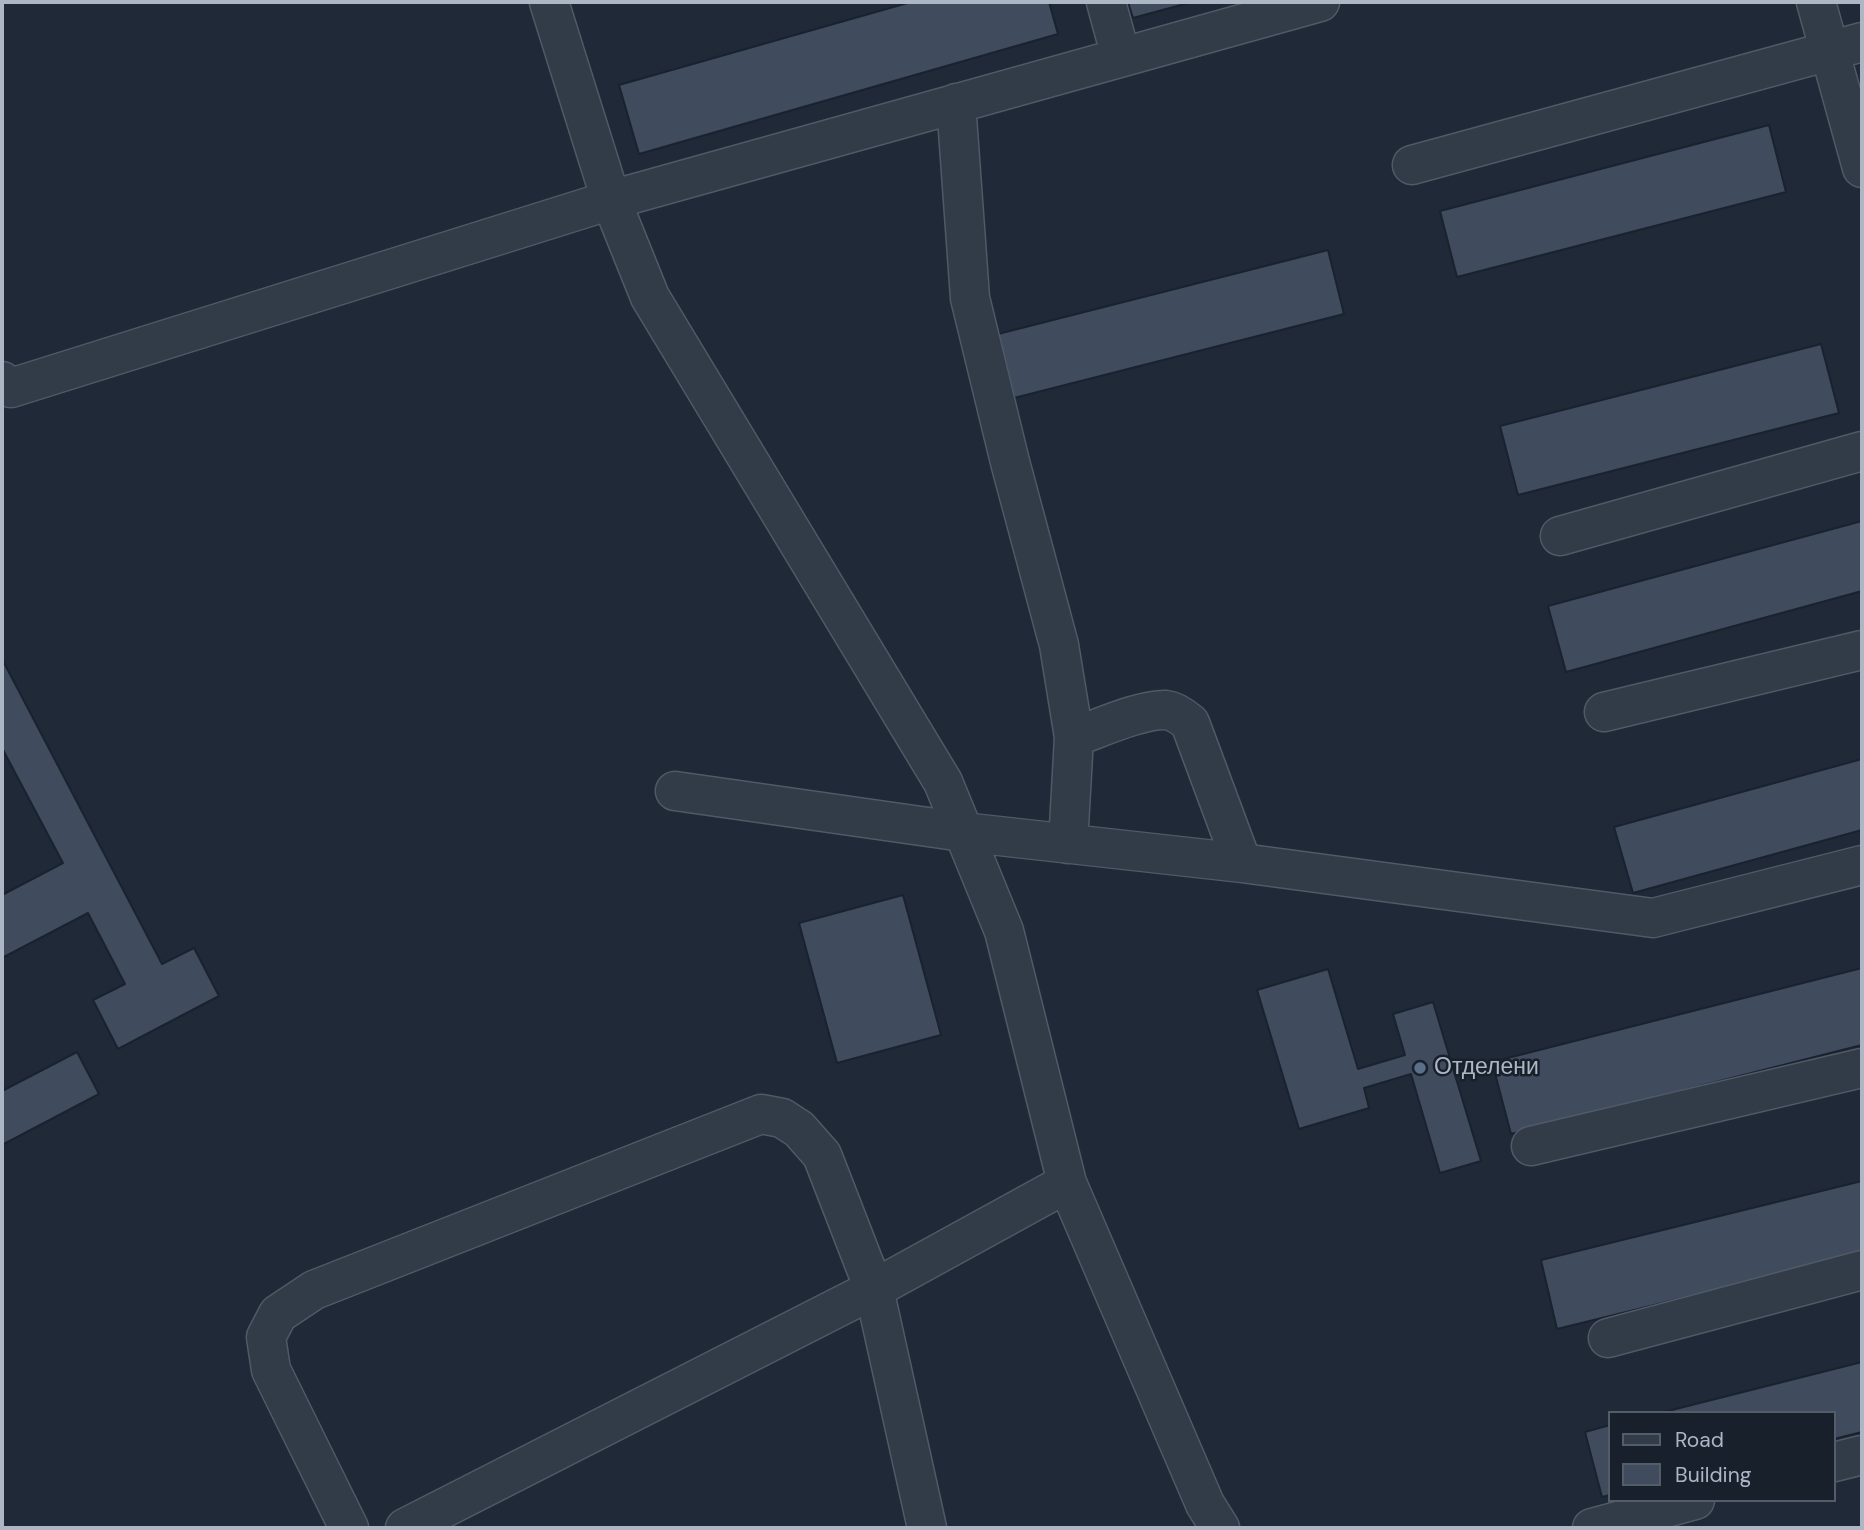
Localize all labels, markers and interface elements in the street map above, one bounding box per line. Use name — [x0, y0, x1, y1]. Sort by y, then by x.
place label: Отделени — [1434, 1054, 1539, 1082]
marker: Отделени — [1412, 1060, 1428, 1076]
legend — [1608, 1411, 1836, 1502]
text: Road — [1675, 1426, 1724, 1454]
text: Building — [1675, 1461, 1751, 1489]

